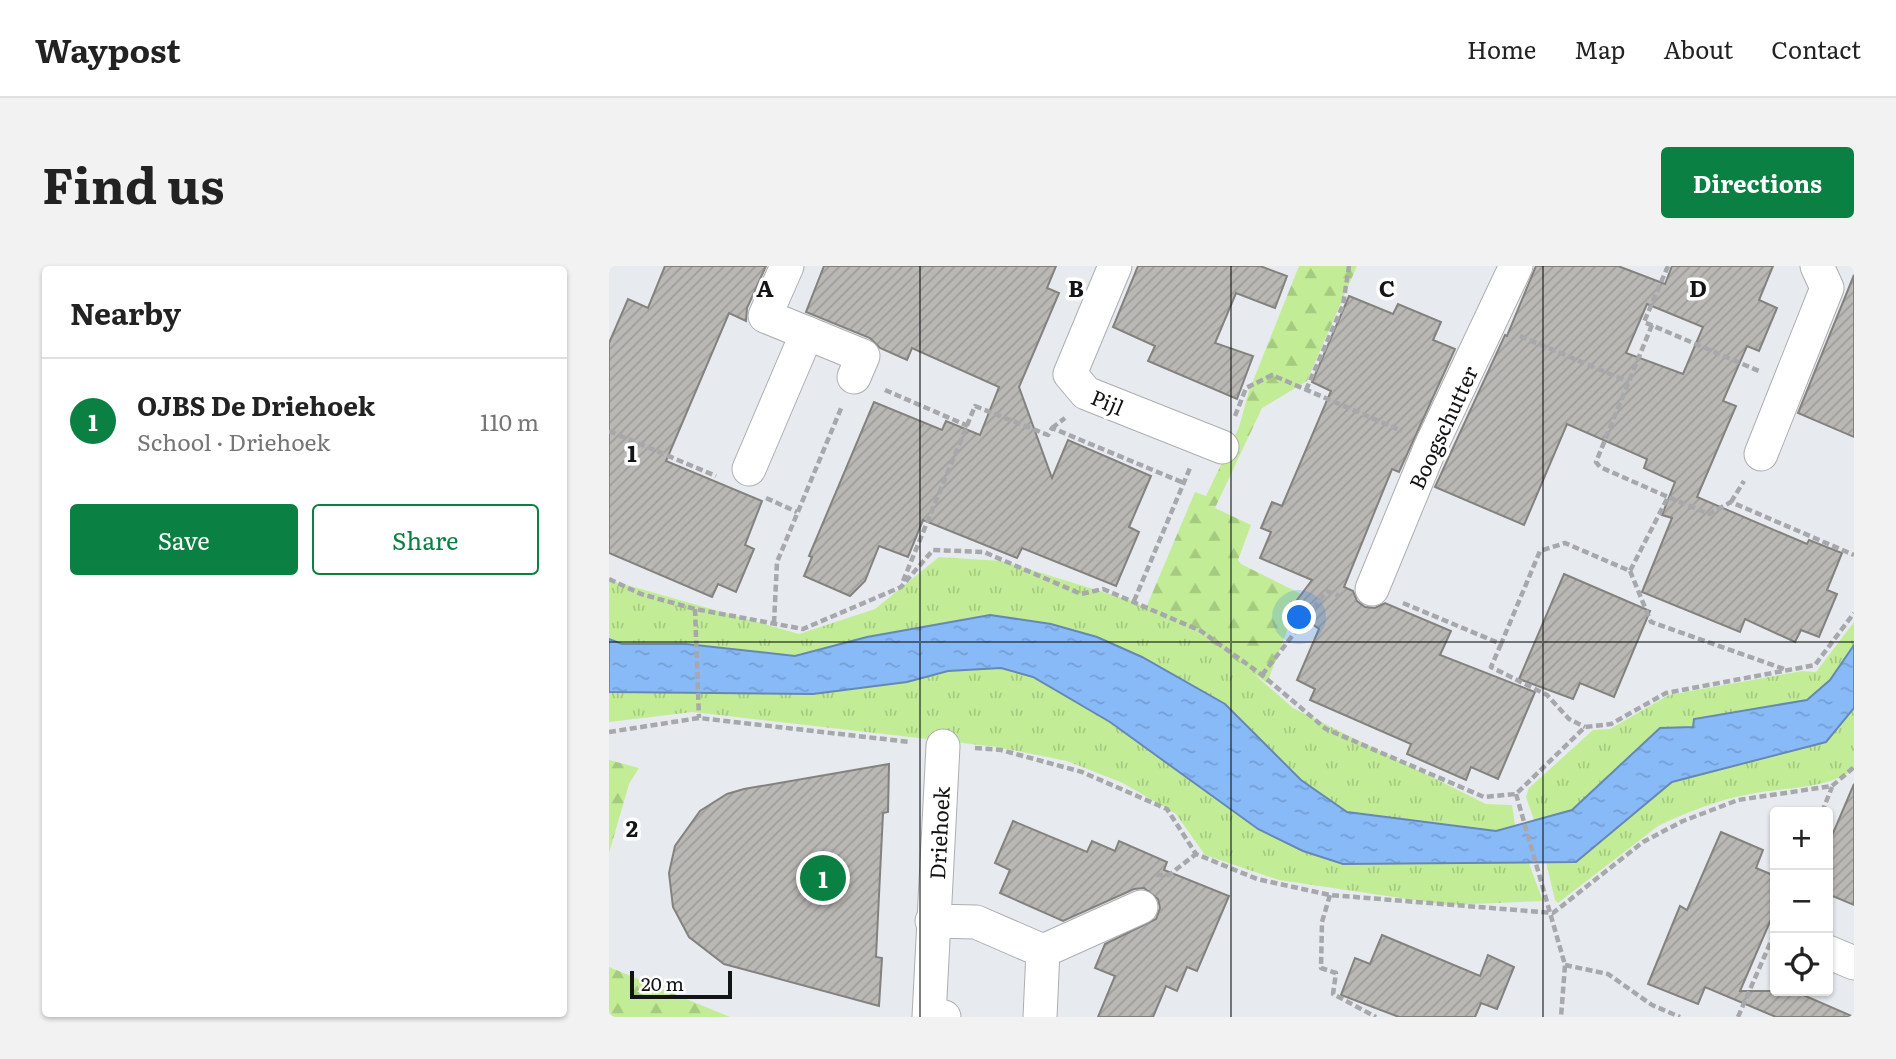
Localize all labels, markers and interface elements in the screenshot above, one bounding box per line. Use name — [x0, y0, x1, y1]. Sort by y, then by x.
text: Waypost — [35, 24, 181, 73]
text: Home — [1467, 31, 1536, 66]
text: Map — [1574, 31, 1625, 66]
text: About — [1663, 31, 1733, 66]
text: Contact — [1771, 31, 1861, 66]
text: Find us — [42, 146, 225, 219]
button: Directions — [1661, 147, 1854, 218]
text: A — [756, 270, 774, 304]
text: B — [1068, 270, 1084, 304]
text: C — [1379, 270, 1395, 304]
text: D — [1689, 270, 1707, 304]
text: Nearby — [70, 290, 181, 334]
street label: Boogschutter — [1400, 360, 1484, 494]
street label: Pijl — [1087, 380, 1129, 422]
text: OJBS De Driehoek — [137, 385, 375, 424]
text: 1 — [88, 404, 98, 438]
text: 110 m — [480, 404, 539, 438]
text: School · Driehoek — [137, 424, 330, 458]
text: 1 — [627, 435, 637, 469]
button: Save — [70, 504, 298, 575]
button: Share — [312, 504, 539, 575]
your location — [1282, 600, 1316, 634]
street label: Driehoek — [920, 786, 956, 880]
map controls — [1770, 807, 1833, 996]
button: + — [1770, 807, 1833, 870]
text: 2 — [626, 810, 638, 844]
pin: 1 — [800, 852, 846, 904]
button: − — [1770, 870, 1833, 933]
button: locate — [1770, 933, 1833, 996]
scale bar — [630, 968, 731, 1000]
text: 20 m — [641, 969, 684, 997]

